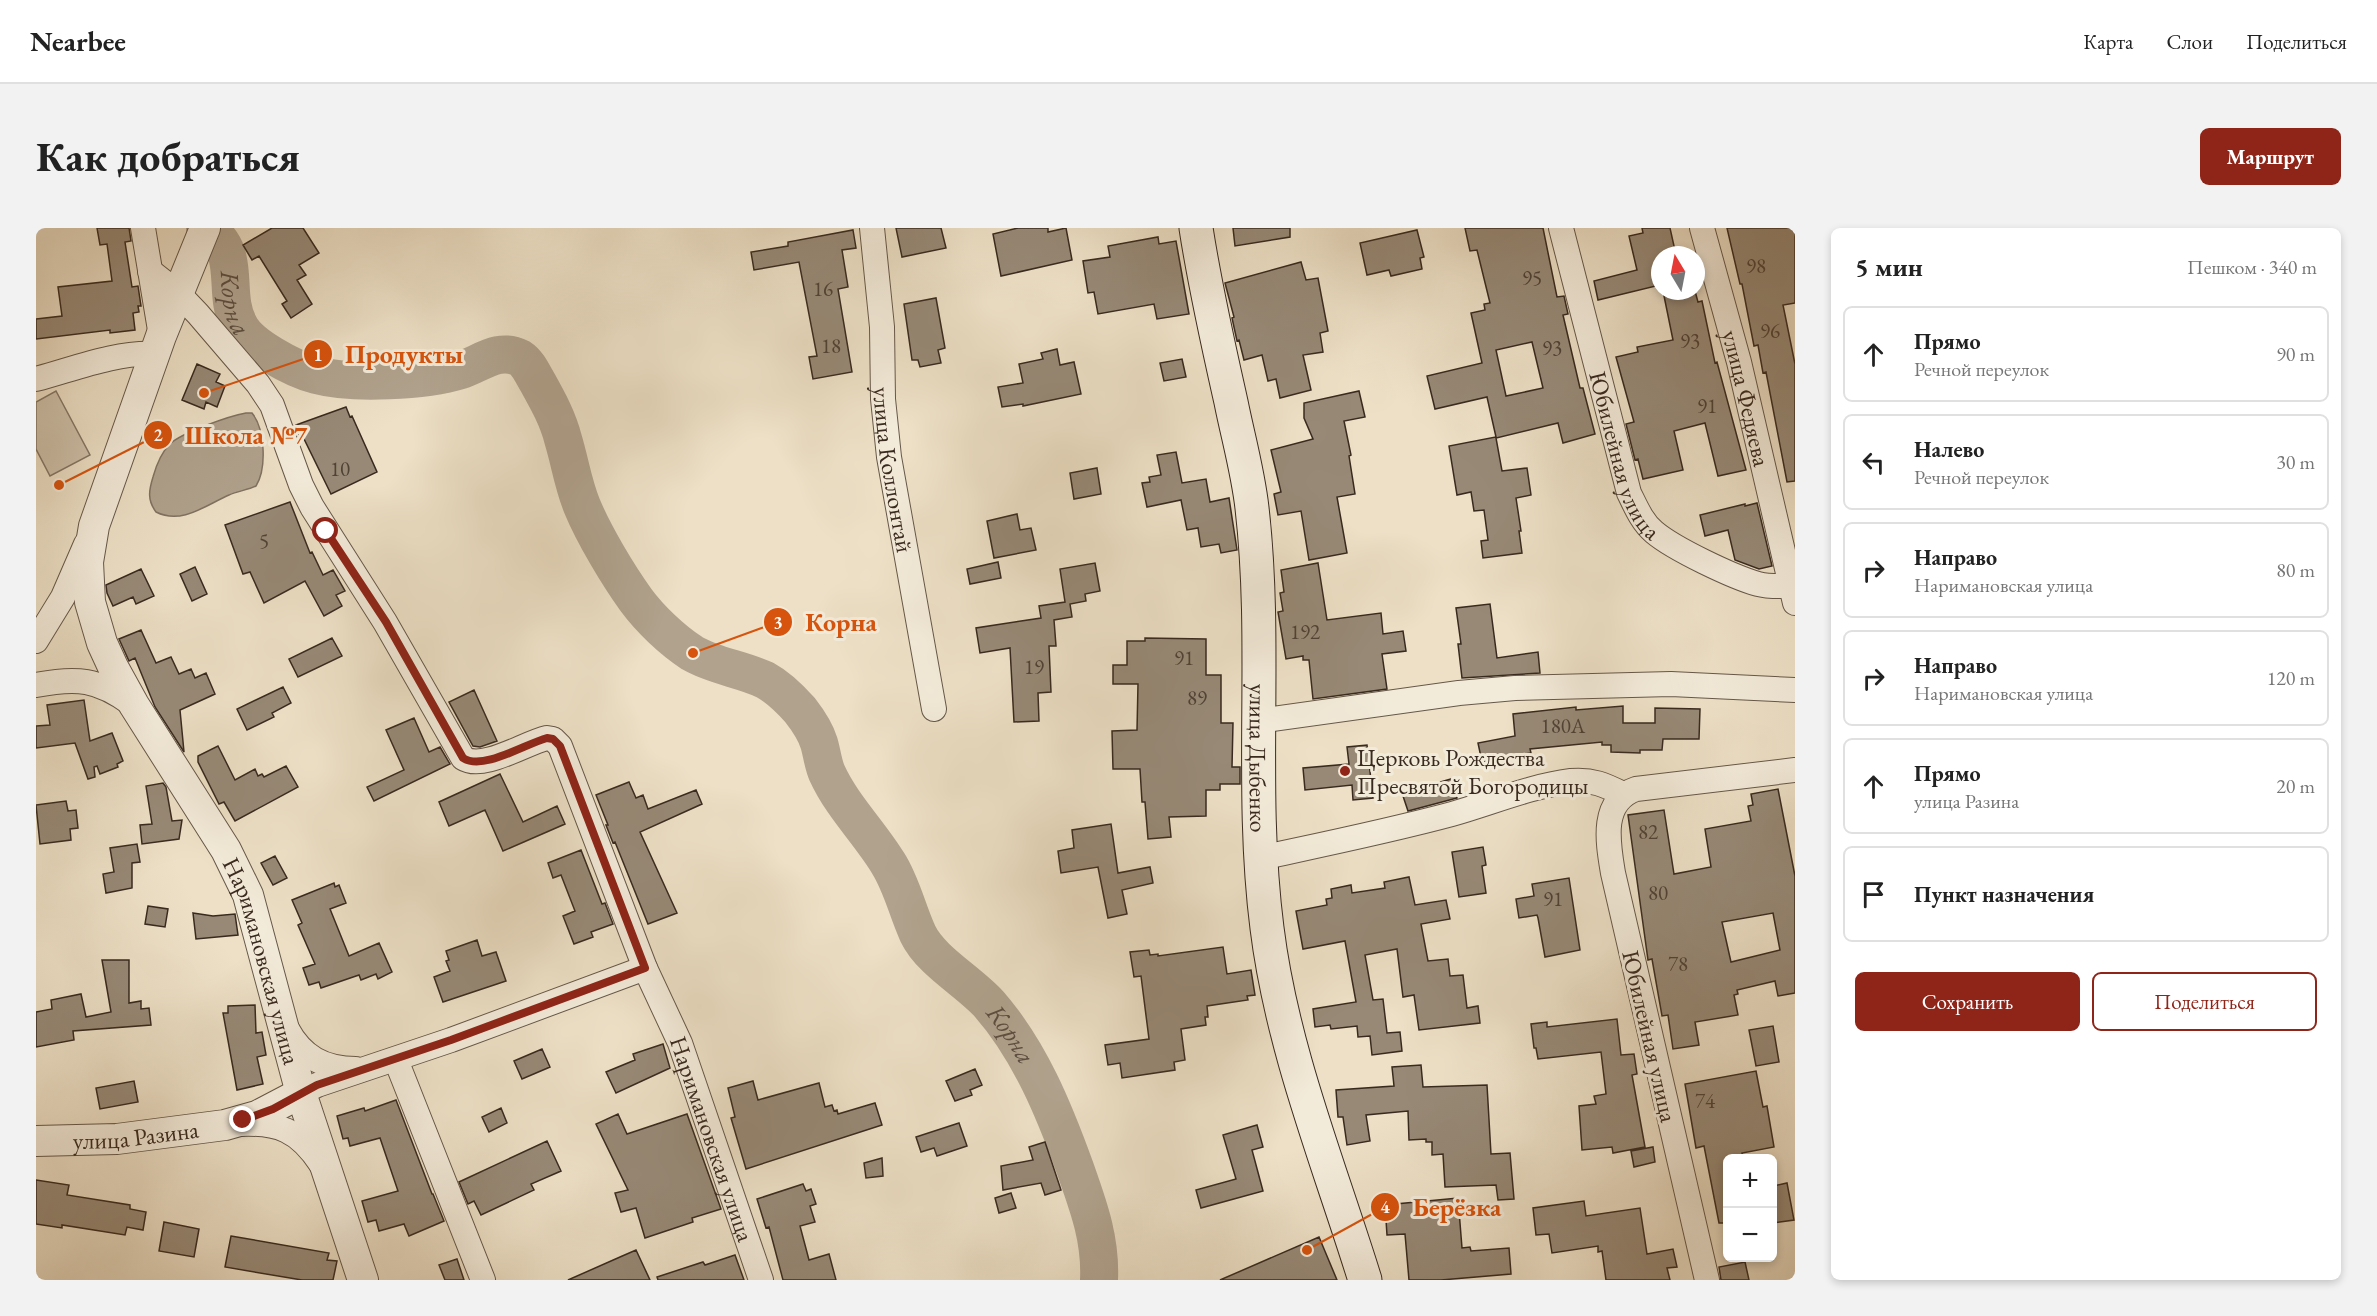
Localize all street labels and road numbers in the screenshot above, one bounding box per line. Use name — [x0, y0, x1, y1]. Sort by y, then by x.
street label: улица Федяева — [1715, 326, 1778, 470]
street label: Юбилейная улица — [1583, 367, 1667, 546]
street label: улица Коллонтай — [867, 387, 921, 555]
street label: улица Дыбенко — [1243, 684, 1275, 833]
street label: Наримановская улица — [216, 852, 308, 1068]
street label: Юбилейная улица — [1615, 947, 1685, 1126]
street label: Наримановская улица — [663, 1032, 762, 1246]
street label: улица Разина — [72, 1113, 201, 1156]

